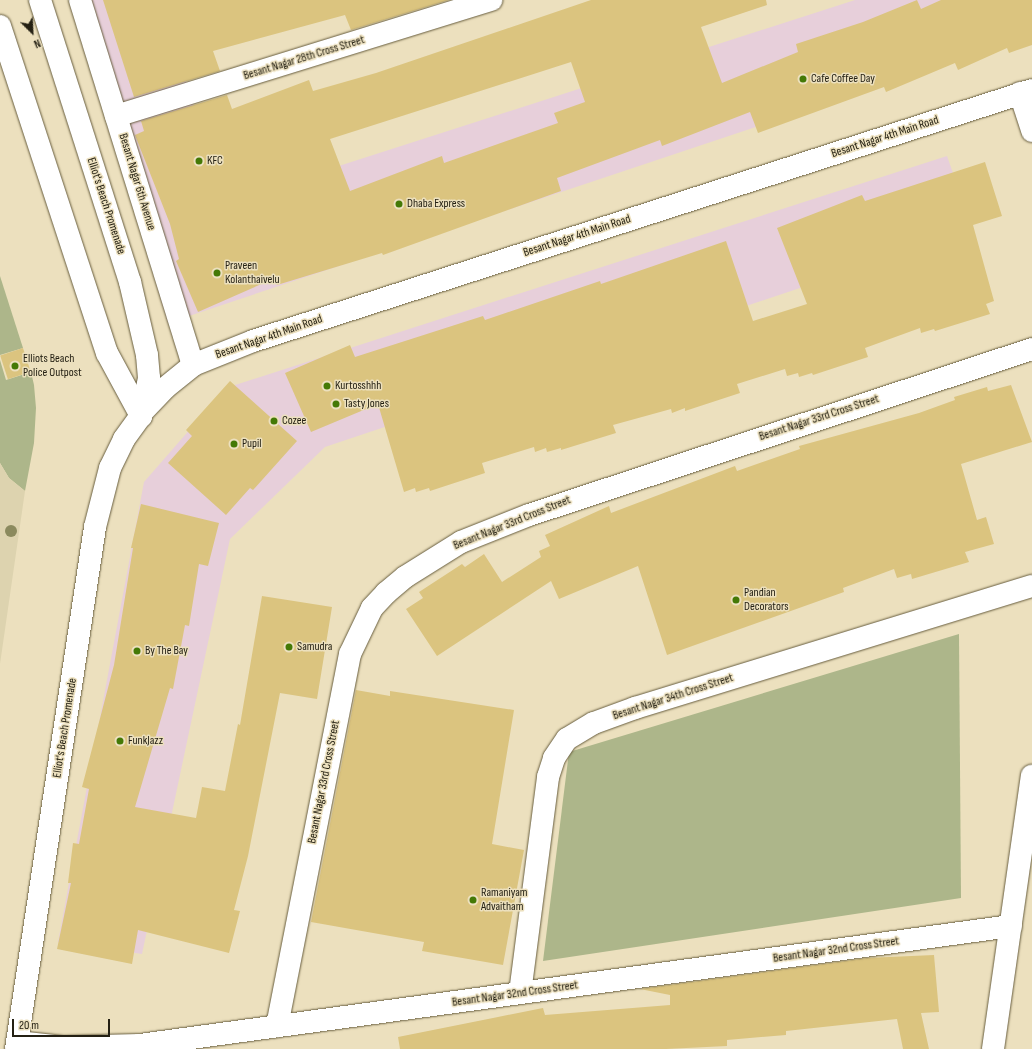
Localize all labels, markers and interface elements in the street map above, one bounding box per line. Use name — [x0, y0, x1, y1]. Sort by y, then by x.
north arrow — [12, 12, 52, 52]
street label: Besant Nagar 28th Cross Street — [242, 33, 366, 83]
text: N — [32, 36, 42, 51]
place label: Cafe Coffee Day — [811, 72, 875, 86]
marker: Cafe Coffee Day — [798, 74, 808, 84]
street label: Besant Nagar 4th Main Road — [830, 113, 940, 161]
street label: Besant Nagar 6th Avenue — [115, 132, 159, 232]
place label: KFC — [207, 154, 223, 168]
street label: Elliot's Beach Promenade — [84, 156, 128, 256]
marker: KFC — [194, 156, 204, 166]
place label: Dhaba Express — [407, 197, 465, 211]
marker: Dhaba Express — [394, 199, 404, 209]
street label: Besant Nagar 4th Main Road — [522, 212, 632, 260]
place label: Praveen Kolanthaivelu — [225, 259, 280, 287]
marker: Praveen Kolanthaivelu — [212, 268, 222, 278]
street label: Besant Nagar 4th Main Road — [214, 312, 324, 362]
place label: Elliots Beach Police Outpost — [23, 352, 82, 380]
marker: Elliots Beach Police Outpost — [10, 361, 20, 371]
place label: Kurtosshhh — [335, 379, 381, 393]
marker: Kurtosshhh — [322, 381, 332, 391]
street label: Besant Nagar 33rd Cross Street — [757, 392, 881, 444]
place label: Tasty Jones — [344, 397, 389, 411]
marker: Tasty Jones — [331, 399, 341, 409]
place label: Cozee — [282, 414, 306, 428]
marker: Cozee — [269, 416, 279, 426]
place label: Pupil — [242, 437, 262, 451]
marker: Pupil — [229, 439, 239, 449]
street label: Besant Nagar 33rd Cross Street — [451, 493, 573, 553]
place label: Pandian Decorators — [744, 586, 788, 614]
marker: Pandian Decorators — [731, 595, 741, 605]
place label: Samudra — [297, 640, 332, 654]
marker: Samudra — [284, 642, 294, 652]
place label: By The Bay — [145, 644, 188, 658]
marker: By The Bay — [132, 646, 142, 656]
street label: Besant Nagar 34th Cross Street — [611, 671, 735, 723]
street label: Elliot's Beach Promenade — [50, 677, 80, 779]
street label: Besant Nagar 33rd Cross Street — [305, 719, 343, 845]
place label: FunkJazz — [128, 734, 163, 748]
marker: FunkJazz — [115, 736, 125, 746]
place label: Ramaniyam Advaitham — [481, 886, 527, 914]
marker: Ramaniyam Advaitham — [468, 895, 478, 905]
street label: Besant Nagar 32nd Cross Street — [772, 934, 900, 966]
street label: Besant Nagar 32nd Cross Street — [451, 978, 579, 1010]
scale bar — [14, 1011, 112, 1037]
text: 20 m — [19, 1018, 39, 1033]

